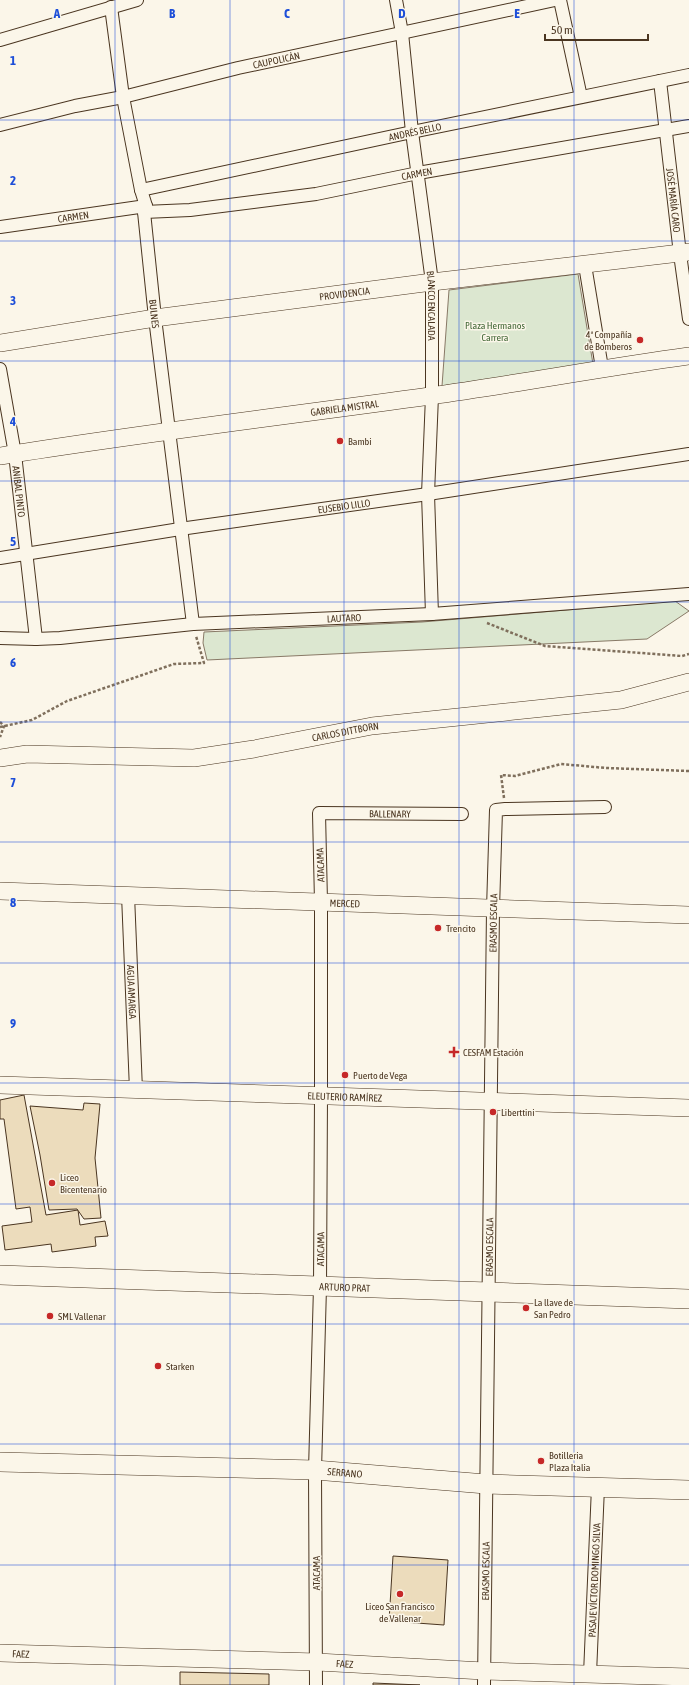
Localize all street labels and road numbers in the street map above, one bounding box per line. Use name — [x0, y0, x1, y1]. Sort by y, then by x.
street label: CAUPOLICÁN — [252, 50, 301, 71]
street label: ANDRÉS BELLO — [388, 121, 442, 143]
street label: CARMEN — [401, 166, 433, 182]
street label: JOSÉ MARÍA CARO — [664, 168, 682, 233]
street label: CARMEN — [57, 209, 90, 225]
street label: BLANCO ENCALADA — [425, 270, 437, 341]
street label: PROVIDENCIA — [319, 285, 370, 303]
street label: BULNES — [147, 299, 161, 329]
street label: GABRIELA MISTRAL — [310, 398, 379, 418]
street label: ANÍBAL PINTO — [10, 465, 27, 518]
street label: EUSEBIO LILLO — [317, 497, 371, 515]
street label: LAUTARO — [327, 612, 362, 624]
street label: CARLOS DITTBORN — [311, 720, 379, 744]
street label: BALLENARY — [369, 808, 411, 820]
street label: ATACAMA — [314, 848, 327, 882]
street label: ERASMO ESCALA — [487, 893, 499, 953]
street label: MERCED — [329, 897, 360, 910]
street label: AGUA AMARGA — [125, 965, 138, 1019]
street label: ELEUTERIO RAMÍREZ — [307, 1090, 383, 1104]
street label: ERASMO ESCALA — [484, 1217, 495, 1277]
street label: ATACAMA — [315, 1232, 326, 1266]
street label: ARTURO PRAT — [319, 1281, 371, 1294]
street label: SERRANO — [327, 1466, 363, 1480]
street label: PASAJE VÍCTOR DOMINGO SILVA — [587, 1523, 602, 1638]
street label: ERASMO ESCALA — [480, 1541, 492, 1601]
street label: ATACAMA — [311, 1556, 322, 1590]
street label: FAEZ — [12, 1648, 30, 1660]
street label: FAEZ — [336, 1658, 354, 1670]

